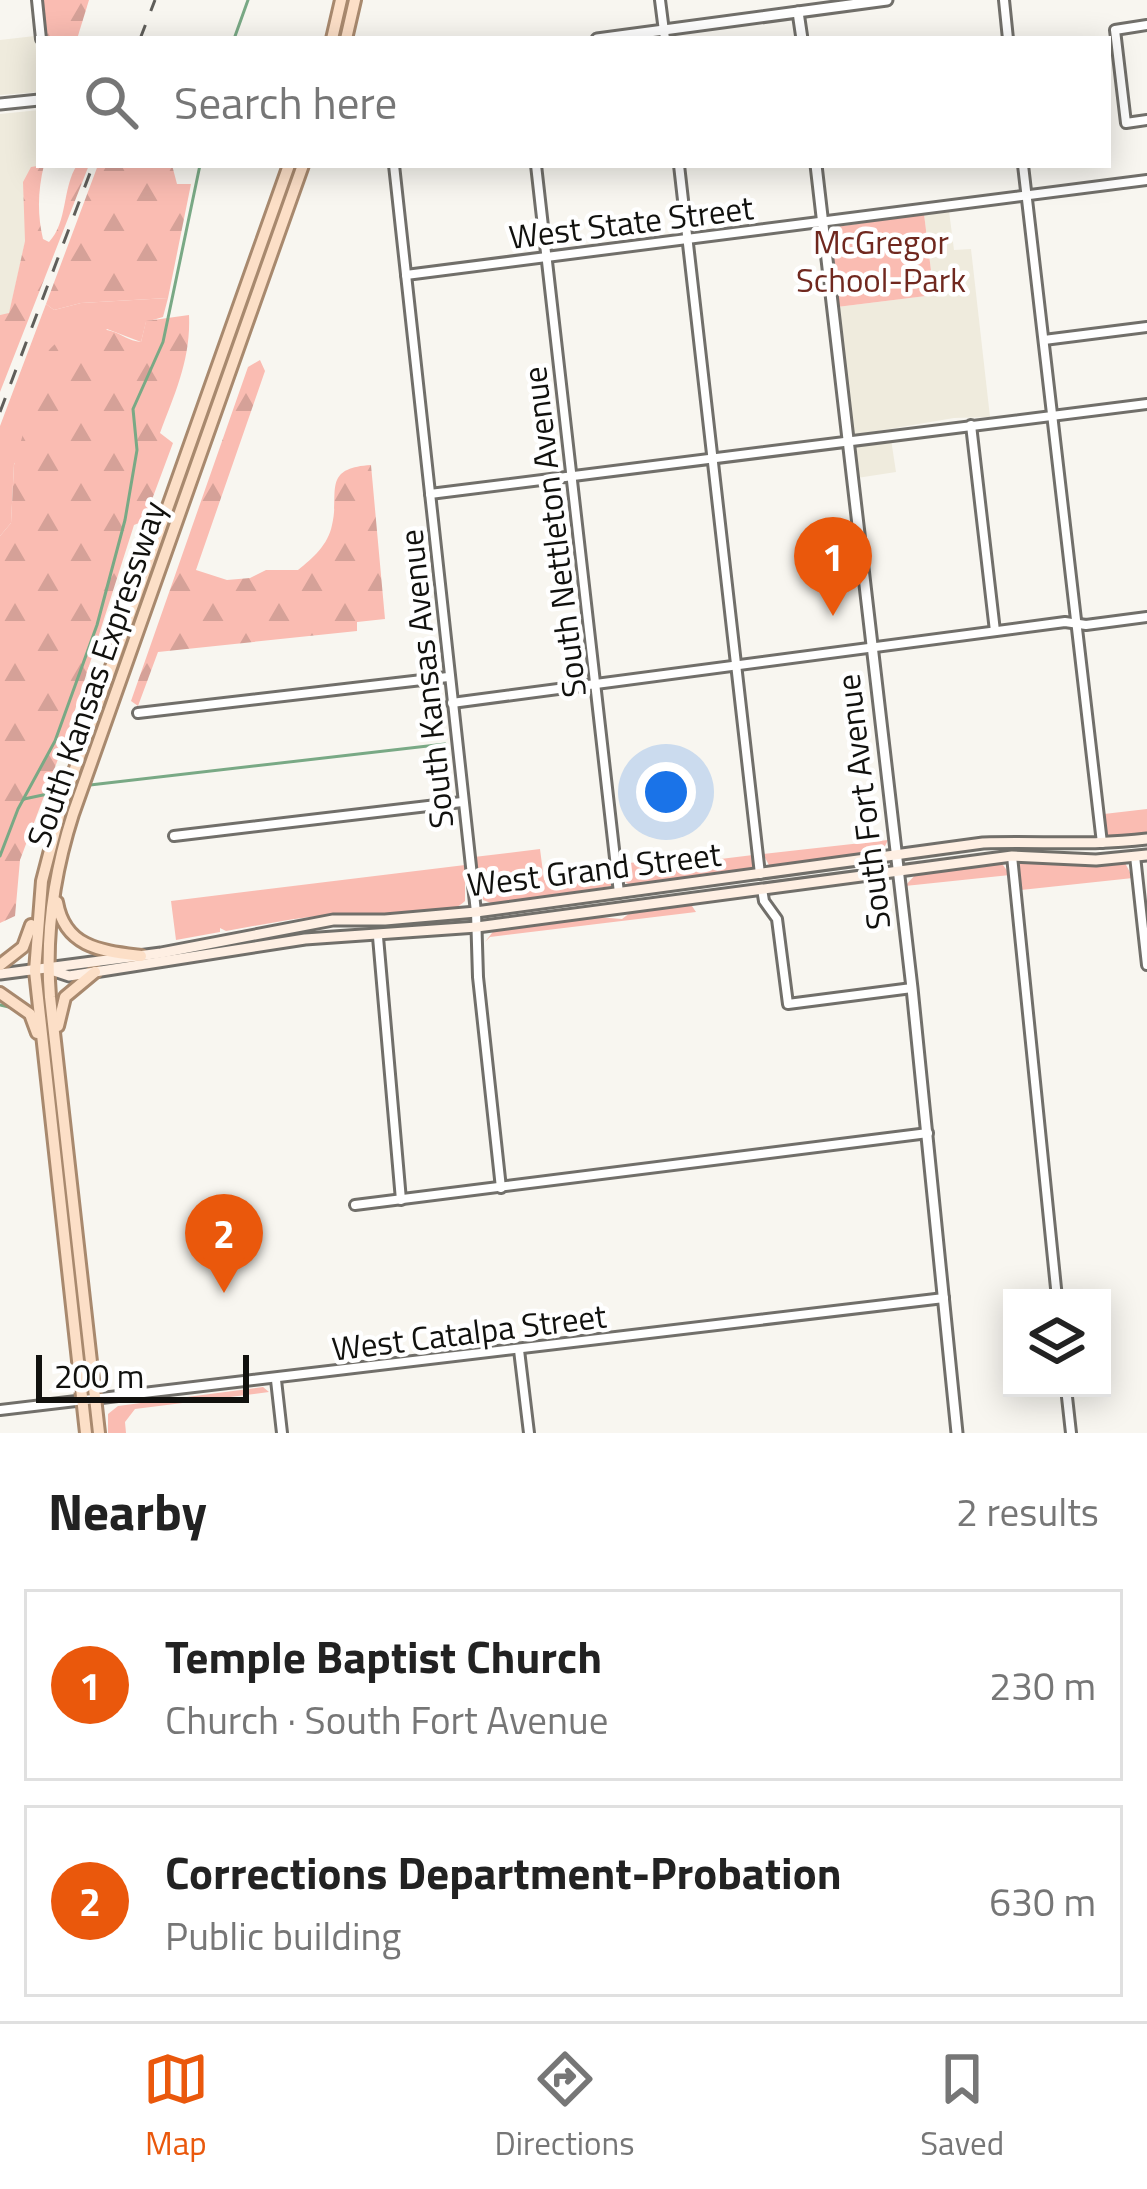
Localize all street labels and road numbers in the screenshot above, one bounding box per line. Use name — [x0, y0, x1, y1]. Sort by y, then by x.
street label: West State Street — [506, 182, 756, 262]
street label: South Nettleton Avenue — [509, 364, 599, 700]
street label: South Kansas Expressway — [13, 494, 179, 854]
street label: South Kansas Avenue — [385, 527, 467, 831]
street label: South Fort Avenue — [823, 671, 903, 933]
street label: West Grand Street — [464, 829, 724, 909]
street label: West Catalpa Street — [329, 1290, 609, 1374]

